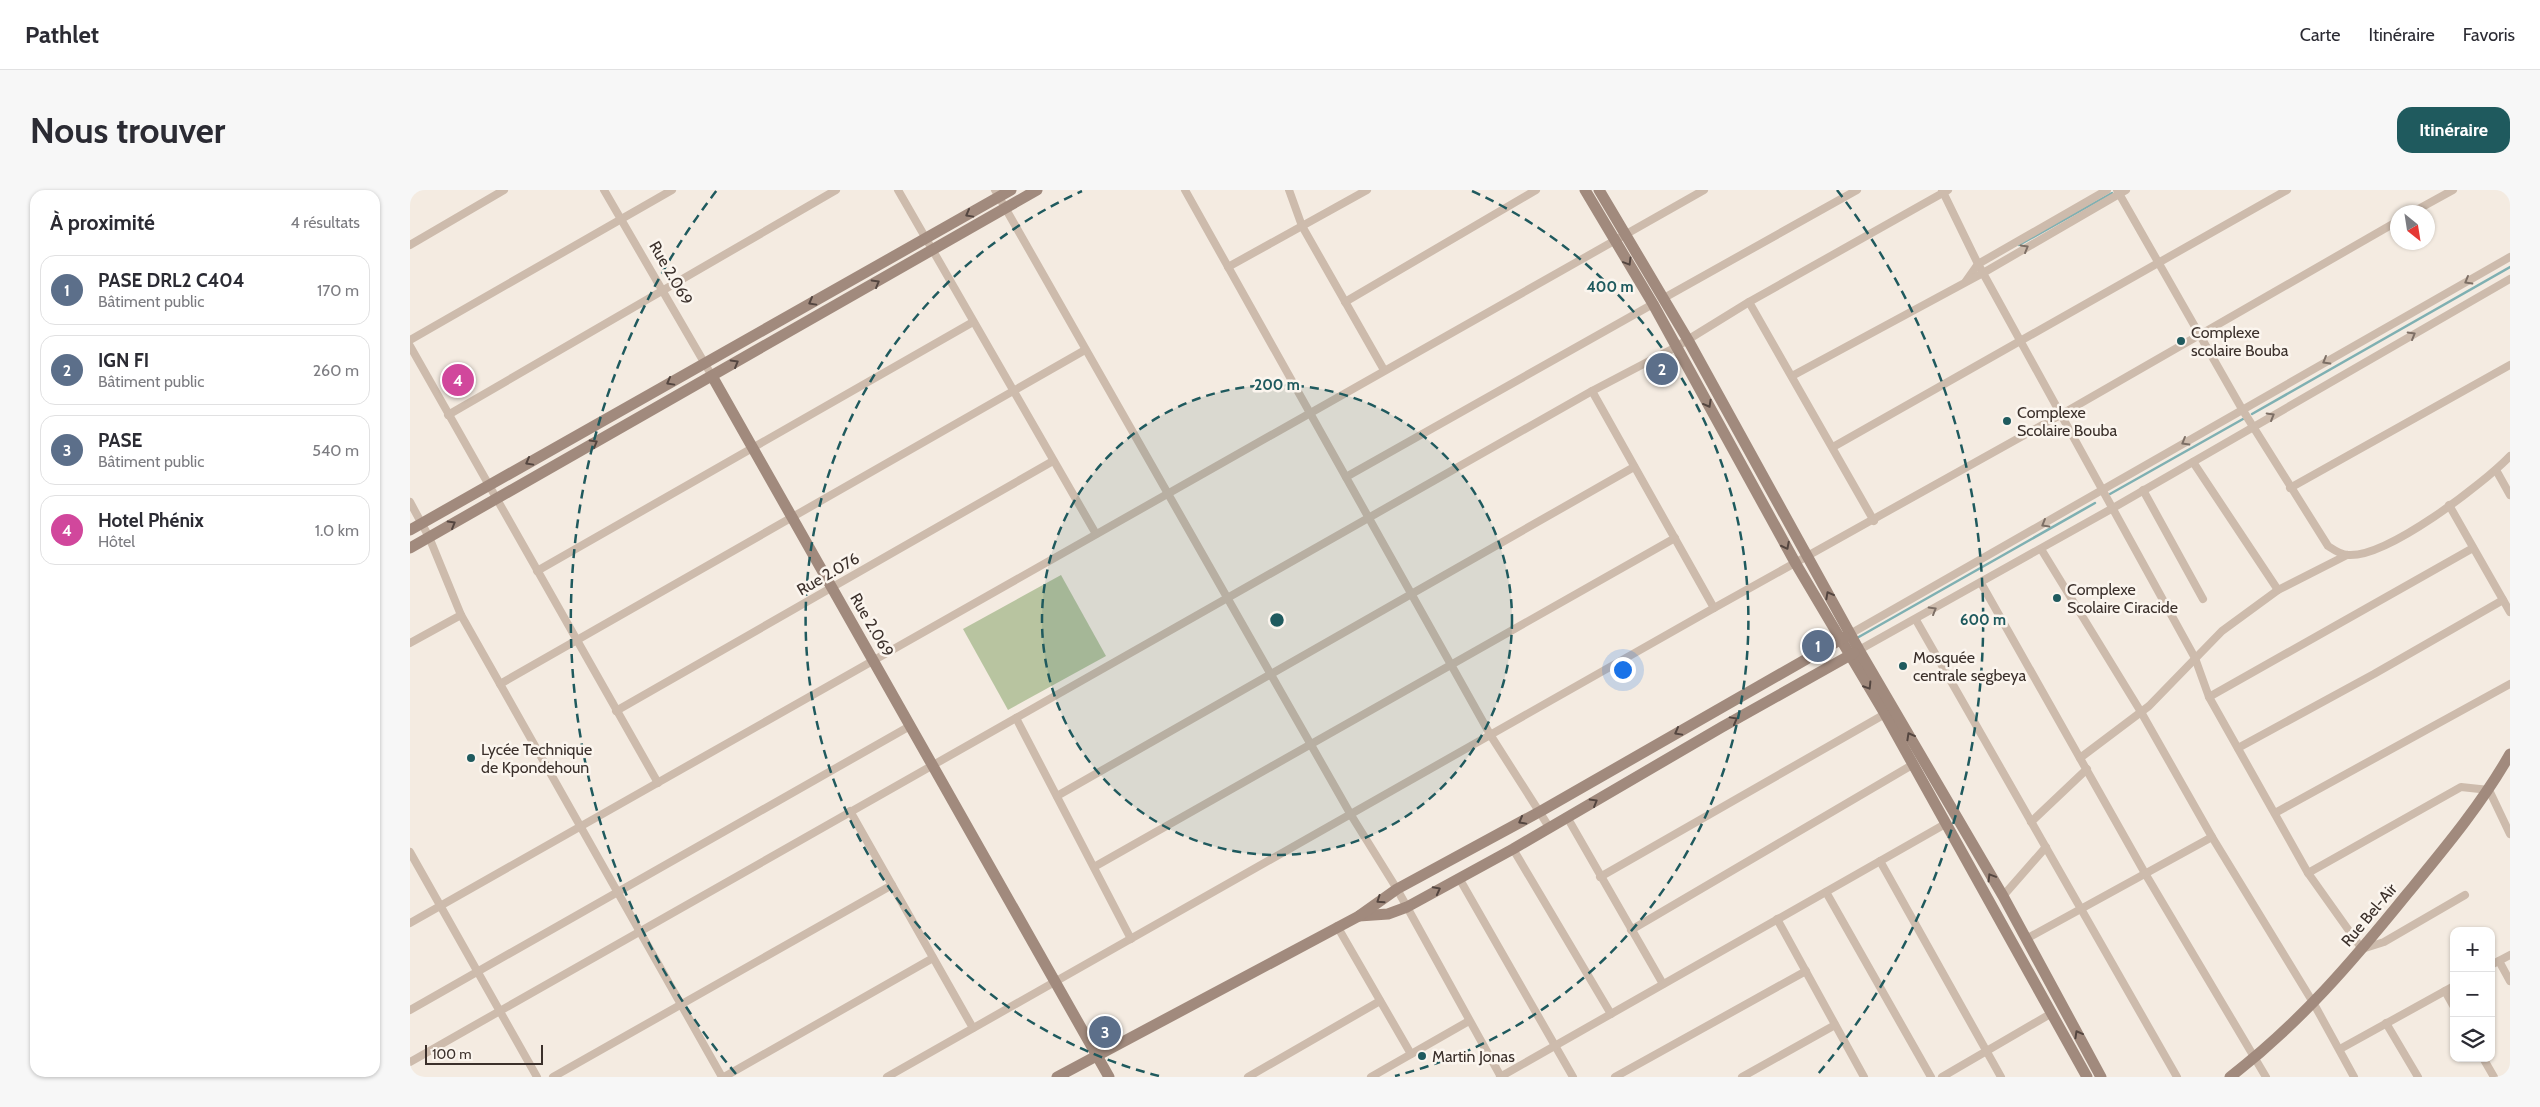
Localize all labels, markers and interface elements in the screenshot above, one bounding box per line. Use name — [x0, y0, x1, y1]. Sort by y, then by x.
text: Pathlet — [25, 20, 99, 49]
text: Carte — [2300, 24, 2340, 46]
text: Itinéraire — [2368, 24, 2435, 46]
text: Favoris — [2463, 24, 2515, 46]
button: Itinéraire — [2397, 107, 2510, 153]
text: Nous trouver — [30, 109, 225, 152]
north arrow — [2390, 205, 2435, 250]
one-way arrow — [965, 208, 974, 218]
text: À proximité — [50, 210, 155, 235]
text: 4 résultats — [290, 213, 360, 232]
street label: Rue 2.069 — [645, 238, 697, 308]
one-way arrow — [2020, 245, 2029, 255]
one-way arrow — [1621, 257, 1631, 266]
text: PASE DRL2 C404 — [98, 269, 245, 292]
one-way arrow — [2464, 275, 2473, 285]
text: 400 m — [1587, 278, 1633, 296]
one-way arrow — [871, 279, 880, 289]
text: 1 — [64, 281, 70, 300]
text: 170 m — [317, 281, 359, 300]
text: Bâtiment public — [98, 292, 205, 311]
one-way arrow — [808, 296, 817, 306]
place label: Complexe scolaire Bouba — [2191, 323, 2289, 360]
one-way arrow — [2406, 332, 2415, 342]
marker: Complexe scolaire Bouba — [2175, 335, 2187, 347]
text: IGN FI — [98, 349, 149, 372]
pin: 2 — [1646, 350, 1678, 388]
one-way arrow — [2323, 355, 2332, 365]
one-way arrow — [729, 359, 738, 369]
text: 2 — [63, 361, 71, 380]
text: 260 m — [313, 361, 359, 380]
pin: 4 — [442, 361, 474, 399]
text: Bâtiment public — [98, 372, 205, 391]
one-way arrow — [667, 376, 676, 386]
text: 200 m — [1254, 376, 1300, 394]
one-way arrow — [1701, 398, 1711, 407]
place label: Complexe Scolaire Bouba — [2017, 403, 2117, 440]
one-way arrow — [2266, 413, 2275, 423]
marker: Complexe Scolaire Bouba — [2001, 415, 2013, 427]
text: PASE — [98, 429, 142, 452]
one-way arrow — [2182, 436, 2191, 446]
one-way arrow — [588, 440, 597, 450]
text: 3 — [63, 441, 71, 460]
text: 540 m — [312, 441, 359, 460]
text: Bâtiment public — [98, 452, 205, 471]
one-way arrow — [525, 456, 534, 466]
text: Hotel Phénix — [98, 509, 204, 532]
one-way arrow — [2041, 517, 2050, 527]
one-way arrow — [447, 520, 456, 530]
text: 4 — [62, 521, 72, 540]
text: 1.0 km — [315, 521, 359, 540]
text: Hôtel — [98, 532, 135, 551]
one-way arrow — [1780, 540, 1790, 549]
street label: Rue 2.076 — [793, 549, 863, 599]
place label: Complexe Scolaire Ciracide — [2067, 580, 2178, 617]
street label: Rue 2.069 — [846, 590, 898, 660]
one-way arrow — [1825, 591, 1835, 600]
marker: Complexe Scolaire Ciracide — [2051, 592, 2063, 604]
one-way arrow — [1927, 607, 1936, 617]
centre of rings — [1268, 611, 1286, 629]
text: 600 m — [1960, 611, 2006, 629]
pin: 1 — [1802, 627, 1834, 665]
place label: Mosquée centrale segbeya — [1913, 648, 2026, 685]
your location — [1610, 657, 1636, 683]
marker: Mosquée centrale segbeya — [1897, 660, 1909, 672]
one-way arrow — [1861, 681, 1871, 690]
one-way arrow — [1729, 716, 1738, 726]
one-way arrow — [1674, 726, 1683, 736]
one-way arrow — [1906, 732, 1916, 741]
place label: Lycée Technique de Kpondehoun — [481, 740, 592, 777]
marker: Lycée Technique de Kpondehoun — [465, 752, 477, 764]
one-way arrow — [1588, 798, 1597, 808]
one-way arrow — [1518, 815, 1527, 825]
one-way arrow — [1987, 873, 1997, 882]
street label: Rue Bel-Air — [2337, 879, 2401, 950]
one-way arrow — [1432, 887, 1441, 897]
one-way arrow — [1376, 894, 1386, 903]
map controls — [2450, 927, 2495, 1062]
button: + — [2450, 927, 2495, 972]
button: − — [2450, 972, 2495, 1017]
pin: 3 — [1089, 1013, 1121, 1051]
button: layers — [2450, 1017, 2495, 1062]
one-way arrow — [2074, 1031, 2084, 1040]
scale bar — [425, 1042, 542, 1065]
text: 100 m — [432, 1045, 472, 1063]
place label: Martin Jonas — [1432, 1047, 1515, 1066]
marker: Martin Jonas — [1416, 1050, 1428, 1062]

